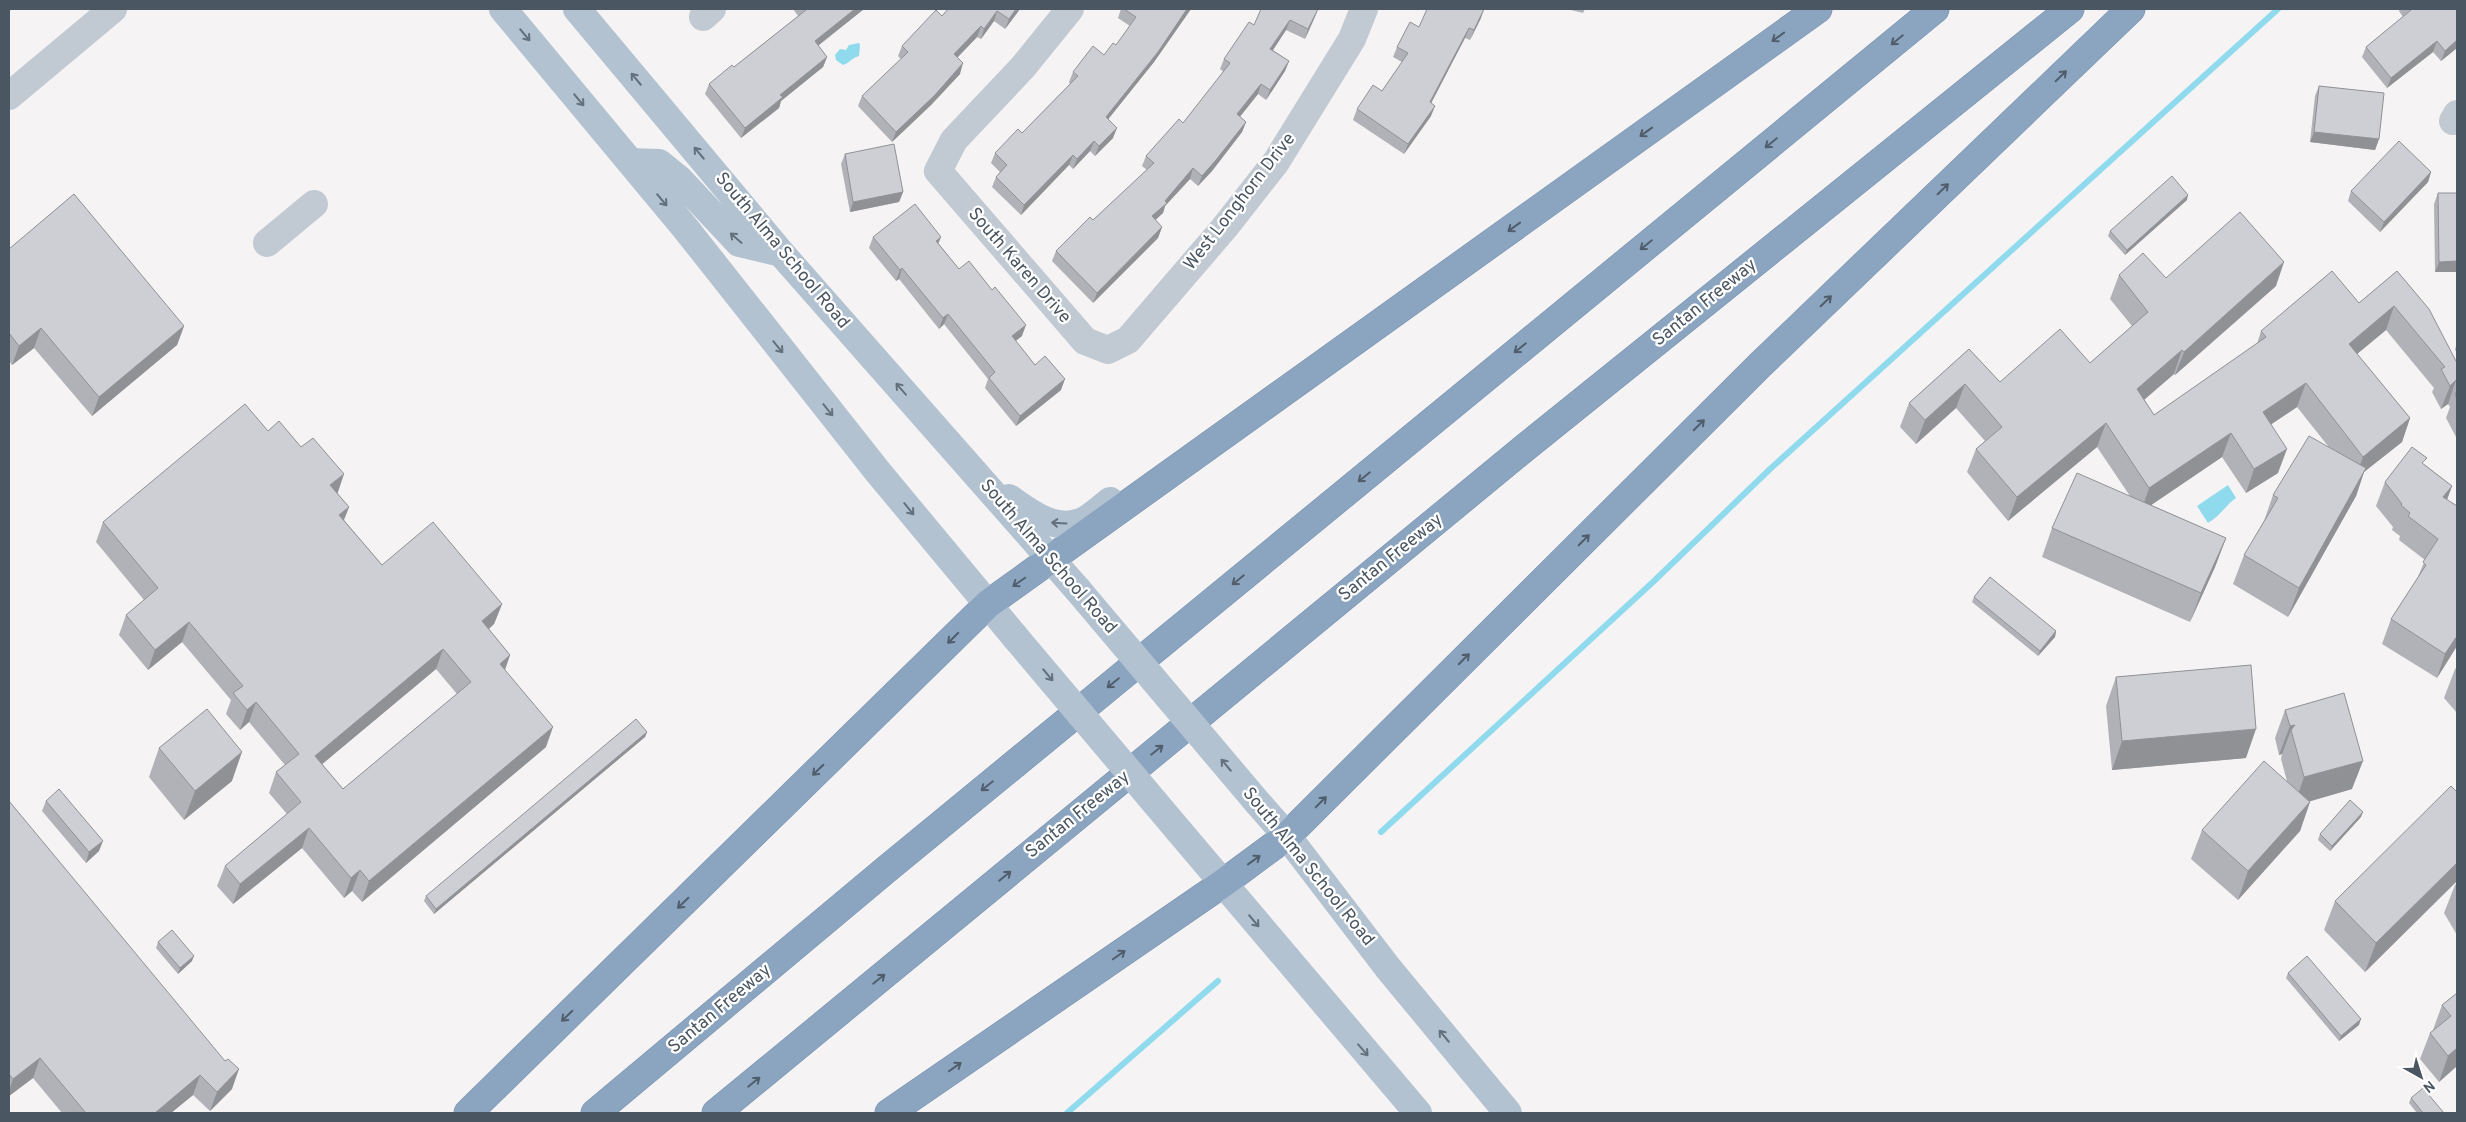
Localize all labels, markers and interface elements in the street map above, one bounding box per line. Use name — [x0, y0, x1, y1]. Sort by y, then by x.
one-way arrow — [520, 29, 531, 42]
one-way arrow — [1771, 32, 1785, 42]
one-way arrow — [1891, 34, 1904, 45]
one-way arrow — [2054, 70, 2067, 82]
one-way arrow — [630, 72, 642, 85]
one-way arrow — [573, 93, 584, 106]
one-way arrow — [1639, 127, 1653, 137]
street label: West Longhorn Drive — [1179, 129, 1301, 275]
one-way arrow — [1765, 137, 1778, 148]
one-way arrow — [694, 147, 705, 160]
street label: South Alma School Road — [710, 168, 854, 334]
one-way arrow — [1937, 183, 1950, 195]
one-way arrow — [656, 193, 667, 206]
street label: South Karen Drive — [962, 203, 1076, 329]
one-way arrow — [1507, 222, 1521, 232]
one-way arrow — [729, 232, 742, 243]
one-way arrow — [1639, 240, 1652, 251]
street label: Santan Freeway — [1648, 254, 1762, 352]
one-way arrow — [1820, 295, 1832, 307]
one-way arrow — [773, 341, 784, 354]
one-way arrow — [1514, 343, 1527, 354]
one-way arrow — [895, 382, 907, 395]
one-way arrow — [823, 403, 834, 416]
one-way arrow — [1693, 419, 1706, 431]
one-way arrow — [1357, 471, 1370, 482]
street label: South Alma School Road — [975, 475, 1121, 639]
one-way arrow — [903, 502, 914, 515]
street label: Santan Freeway — [1334, 509, 1448, 607]
one-way arrow — [1051, 519, 1067, 528]
one-way arrow — [1578, 534, 1590, 546]
one-way arrow — [1232, 574, 1245, 585]
one-way arrow — [1012, 577, 1026, 587]
one-way arrow — [946, 632, 959, 644]
one-way arrow — [1458, 653, 1471, 665]
one-way arrow — [1042, 668, 1053, 681]
one-way arrow — [1106, 678, 1119, 689]
one-way arrow — [1150, 745, 1163, 756]
one-way arrow — [1220, 759, 1231, 772]
one-way arrow — [812, 764, 824, 776]
street label: Santan Freeway — [1021, 766, 1135, 864]
one-way arrow — [981, 781, 994, 792]
street label: South Alma School Road — [1237, 783, 1379, 951]
one-way arrow — [1315, 795, 1327, 808]
one-way arrow — [1247, 855, 1261, 865]
one-way arrow — [998, 870, 1011, 881]
one-way arrow — [677, 896, 689, 909]
one-way arrow — [1248, 914, 1259, 927]
one-way arrow — [1112, 950, 1126, 960]
street label: Santan Freeway — [664, 959, 776, 1059]
one-way arrow — [873, 973, 886, 985]
one-way arrow — [561, 1010, 573, 1022]
one-way arrow — [1439, 1030, 1450, 1043]
one-way arrow — [1357, 1043, 1369, 1056]
north arrow — [2396, 1052, 2446, 1102]
one-way arrow — [948, 1062, 962, 1072]
text: N — [2419, 1076, 2437, 1096]
one-way arrow — [747, 1077, 760, 1088]

